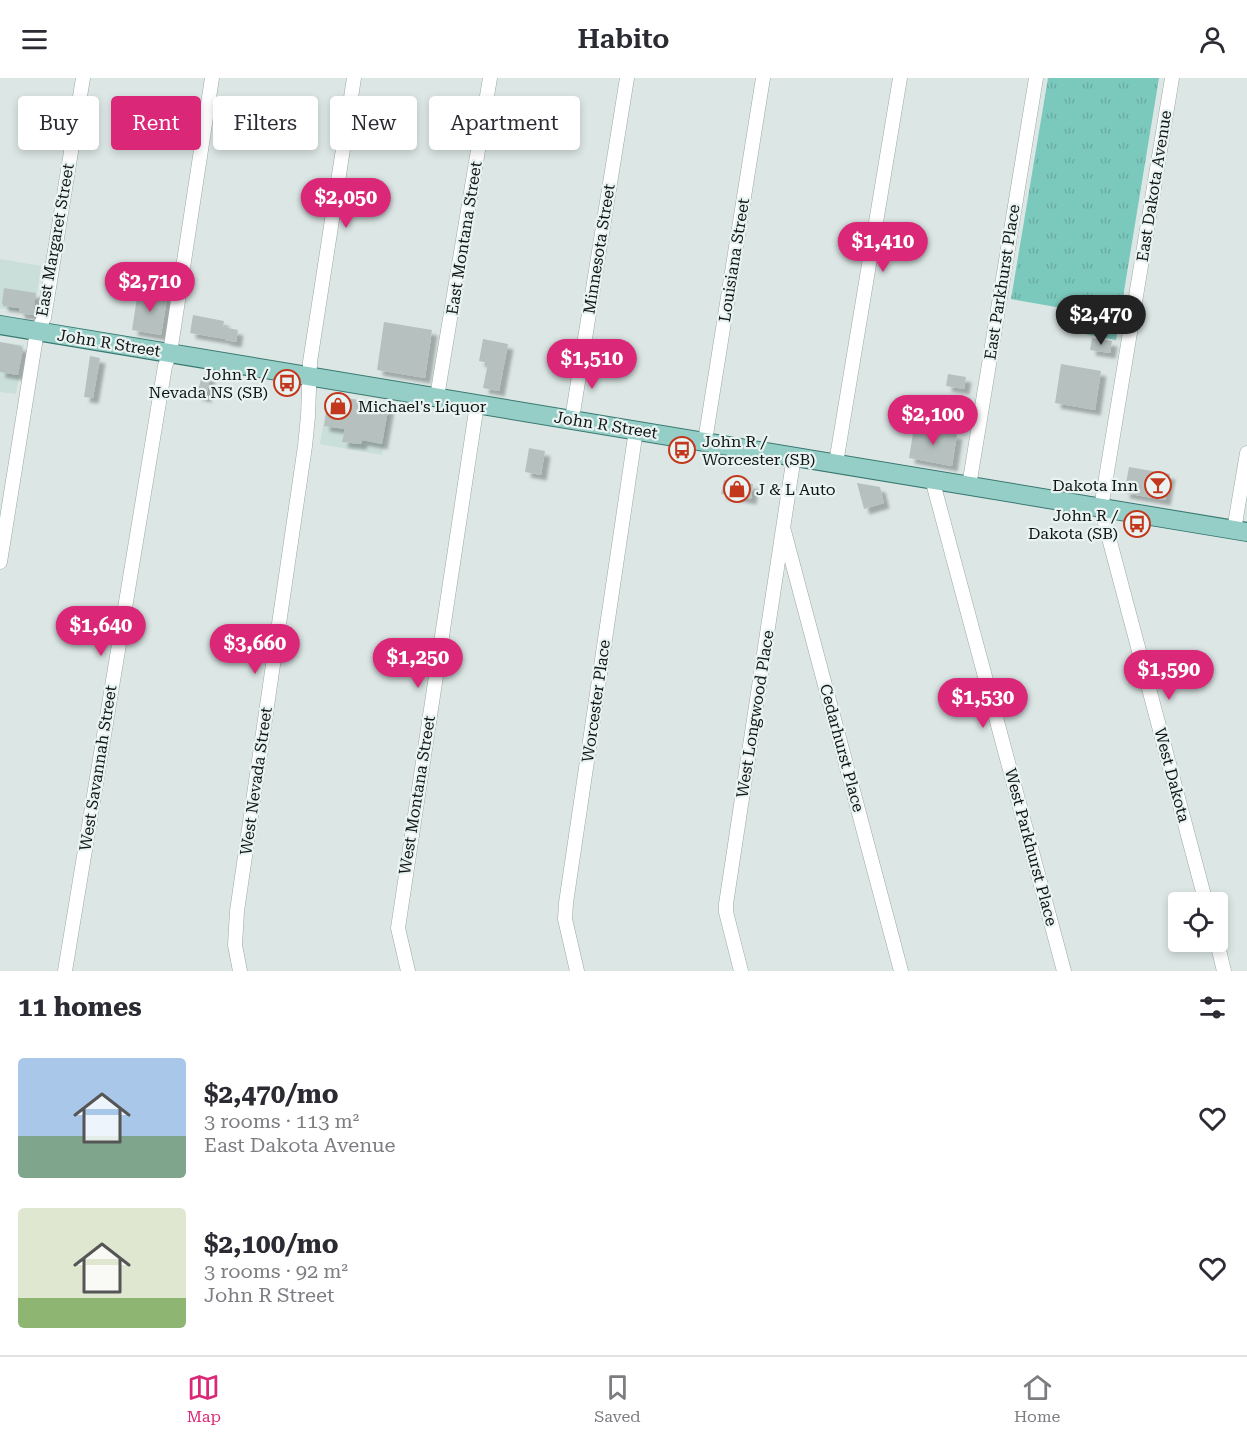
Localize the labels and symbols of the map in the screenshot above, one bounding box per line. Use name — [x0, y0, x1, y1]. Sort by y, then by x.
street label: East Dakota Avenue — [1133, 109, 1175, 263]
street label: East Montana Street — [442, 160, 486, 316]
street label: East Margaret Street — [32, 162, 78, 318]
pin: $2,050 — [297, 178, 395, 229]
street label: Minnesota Street — [579, 182, 619, 315]
street label: Louisiana Street — [715, 197, 753, 323]
street label: East Parkhurst Place — [980, 203, 1024, 361]
pin: $1,410 — [834, 222, 932, 273]
pin: $2,710 — [101, 262, 199, 313]
pin: $2,470 — [1052, 295, 1150, 346]
street label: John R Street — [56, 325, 162, 361]
pin: $1,510 — [543, 339, 641, 390]
place label: John R / Nevada NS (SB) — [149, 365, 269, 402]
bus stop icon: John R / Nevada NS (SB) — [272, 368, 302, 398]
shop icon: Michael's Liquor — [323, 391, 353, 421]
pin: $2,100 — [884, 395, 982, 446]
place label: Michael's Liquor — [358, 397, 487, 416]
street label: John R Street — [553, 407, 659, 443]
place label: John R / Worcester (SB) — [702, 432, 815, 469]
bus stop icon: John R / Worcester (SB) — [667, 435, 697, 465]
bar icon: Dakota Inn — [1143, 470, 1173, 500]
shop icon: J & L Auto — [722, 474, 752, 504]
place label: Dakota Inn — [1052, 476, 1138, 495]
place label: J & L Auto — [756, 480, 836, 499]
place label: John R / Dakota (SB) — [1028, 506, 1119, 543]
bus stop icon: John R / Dakota (SB) — [1122, 509, 1152, 539]
pin: $1,640 — [52, 606, 150, 657]
pin: $3,660 — [206, 624, 304, 675]
street label: West Longwood Place — [732, 629, 778, 799]
pin: $1,250 — [369, 638, 467, 689]
street label: Worcester Place — [578, 638, 614, 764]
pin: $1,590 — [1120, 650, 1218, 701]
pin: $1,530 — [934, 678, 1032, 729]
street label: Cedarhurst Place — [816, 682, 868, 814]
street label: West Savannah Street — [76, 684, 120, 852]
street label: West Nevada Street — [236, 706, 276, 856]
street label: West Montana Street — [395, 714, 439, 876]
street label: West Dakota — [1150, 726, 1194, 825]
street label: West Parkhurst Place — [1001, 766, 1061, 928]

